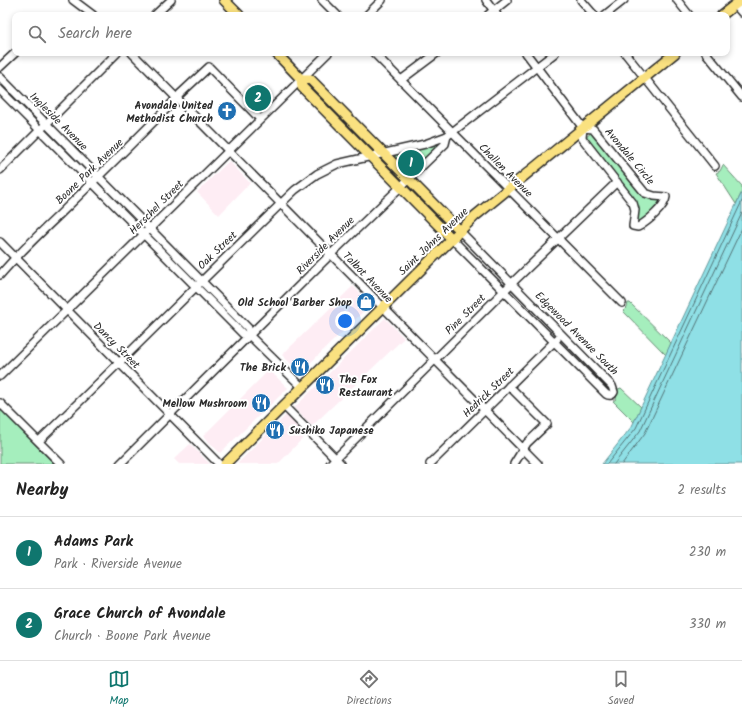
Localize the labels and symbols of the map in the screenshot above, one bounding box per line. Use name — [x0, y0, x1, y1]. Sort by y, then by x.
pin: 2 — [245, 83, 271, 113]
street label: Ingleside Avenue — [25, 88, 92, 155]
place label: Avondale United Methodist Church — [126, 97, 214, 128]
church icon: Avondale United Methodist Church — [216, 100, 238, 122]
street label: Avondale Circle — [600, 124, 659, 189]
street label: Boone Park Avenue — [51, 134, 128, 209]
street label: Challen Avenue — [474, 139, 537, 202]
pin: 1 — [398, 148, 424, 178]
street label: Herschel Street — [125, 176, 189, 239]
street label: Saint Johns Avenue — [395, 203, 473, 280]
street label: Riverside Avenue — [292, 212, 359, 279]
street label: Oak Street — [194, 227, 242, 274]
street label: Talbot Avenue — [338, 248, 397, 308]
street label: Edgewood Avenue South — [530, 288, 622, 380]
street label: Pine Street — [441, 290, 491, 339]
shop icon: Old School Barber Shop — [355, 291, 377, 313]
place label: Old School Barber Shop — [238, 294, 352, 312]
your location — [335, 311, 355, 331]
street label: Dancy Street — [89, 318, 145, 374]
restaurant icon: The Brick — [289, 356, 311, 378]
place label: The Brick — [240, 359, 287, 377]
street label: Hedrick Street — [459, 363, 519, 422]
place label: The Fox Restaurant — [339, 371, 394, 402]
restaurant icon: The Fox Restaurant — [314, 374, 336, 396]
restaurant icon: Mellow Mushroom — [250, 392, 272, 414]
place label: Mellow Mushroom — [162, 395, 247, 413]
restaurant icon: Sushiko Japanese — [264, 419, 286, 441]
place label: Sushiko Japanese — [289, 422, 374, 440]

